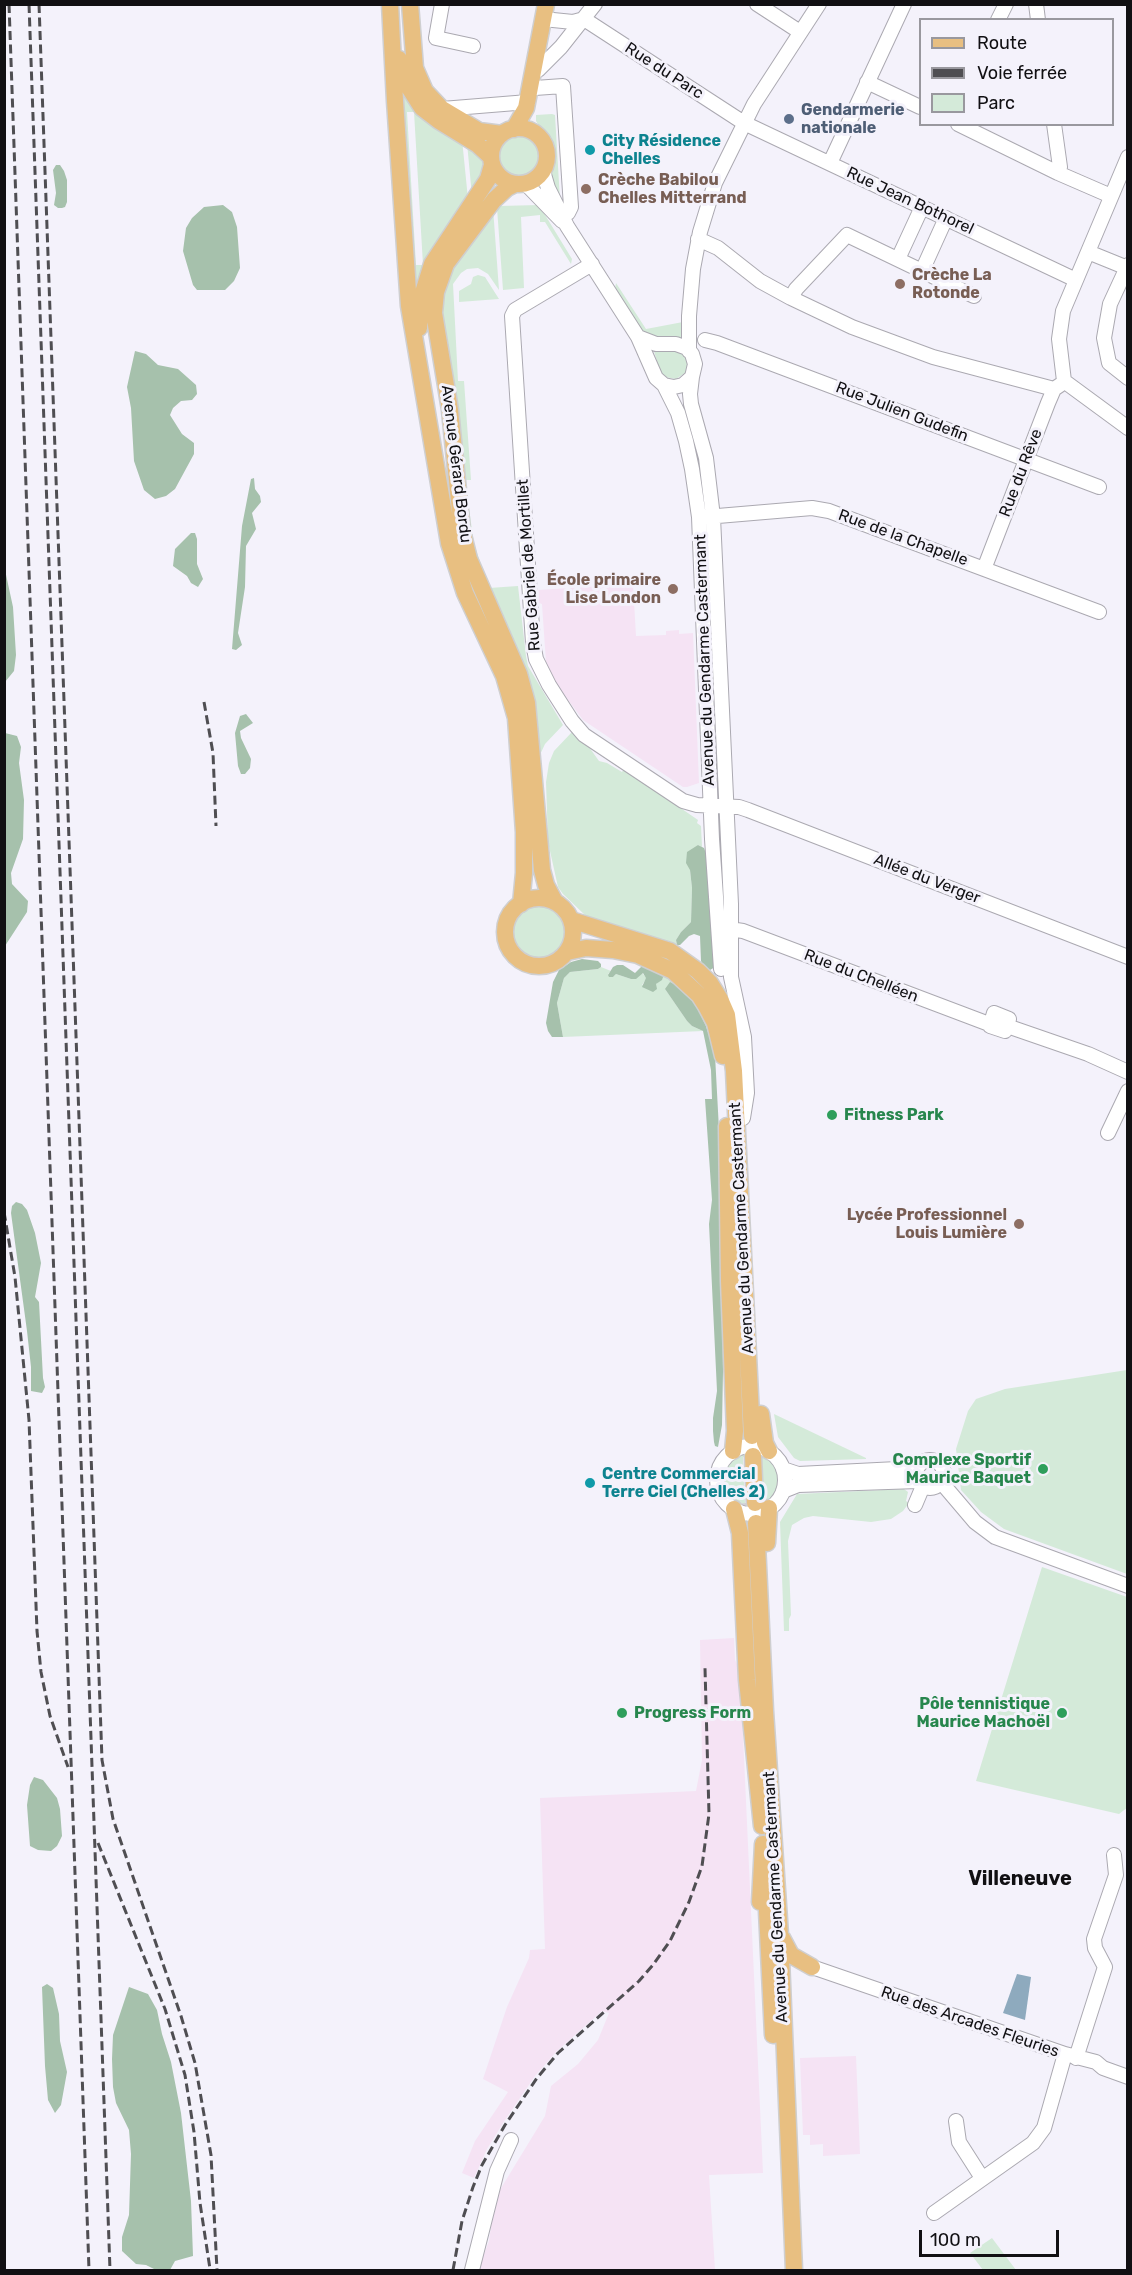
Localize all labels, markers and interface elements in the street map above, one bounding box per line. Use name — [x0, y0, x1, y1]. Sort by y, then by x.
legend — [919, 18, 1114, 126]
text: Route — [977, 32, 1027, 54]
street label: Rue du Parc — [621, 39, 707, 103]
text: Voie ferrée — [977, 62, 1067, 84]
text: Parc — [977, 92, 1015, 114]
place label: Gendarmerie nationale — [801, 100, 905, 138]
marker: Gendarmerie nationale — [782, 112, 796, 126]
place label: City Résidence Chelles — [602, 131, 721, 169]
marker: City Résidence Chelles — [583, 143, 597, 157]
street label: Rue Jean Bothorel — [843, 163, 977, 239]
place label: Crèche Babilou Chelles Mitterrand — [598, 170, 747, 208]
marker: Crèche Babilou Chelles Mitterrand — [579, 182, 593, 196]
place label: Crèche La Rotonde — [912, 265, 992, 303]
marker: Crèche La Rotonde — [893, 277, 907, 291]
street label: Rue Julien Gudefin — [833, 378, 971, 446]
street label: Avenue Gérard Bordu — [437, 384, 475, 544]
street label: Rue du Rêve — [995, 426, 1047, 520]
street label: Rue Gabriel de Mortillet — [513, 478, 545, 652]
street label: Rue de la Chapelle — [836, 506, 970, 570]
street label: Avenue du Gendarme Castermant — [691, 534, 719, 786]
place label: École primaire Lise London — [547, 570, 661, 608]
marker: École primaire Lise London — [666, 582, 680, 596]
street label: Allée du Verger — [871, 850, 983, 908]
street label: Rue du Chelléen — [801, 945, 921, 1007]
street label: Avenue du Gendarme Castermant — [726, 1102, 758, 1354]
place label: Fitness Park — [844, 1105, 944, 1125]
marker: Fitness Park — [825, 1108, 839, 1122]
place label: Lycée Professionnel Louis Lumière — [847, 1205, 1007, 1243]
marker: Lycée Professionnel Louis Lumière — [1012, 1217, 1026, 1231]
place label: Complexe Sportif Maurice Baquet — [893, 1450, 1031, 1488]
marker: Complexe Sportif Maurice Baquet — [1036, 1462, 1050, 1476]
place label: Centre Commercial Terre Ciel (Chelles 2) — [602, 1464, 765, 1502]
marker: Centre Commercial Terre Ciel (Chelles 2) — [583, 1476, 597, 1490]
place label: Pôle tennistique Maurice Machoël — [916, 1694, 1050, 1732]
place label: Progress Form — [634, 1703, 751, 1723]
marker: Progress Form — [615, 1706, 629, 1720]
marker: Pôle tennistique Maurice Machoël — [1055, 1706, 1069, 1720]
street label: Avenue du Gendarme Castermant — [760, 1771, 792, 2023]
district label: Villeneuve — [968, 1867, 1072, 1891]
street label: Rue des Arcades Fleuries — [878, 1982, 1062, 2062]
scale bar — [922, 2218, 1062, 2256]
text: 100 m — [930, 2229, 981, 2251]

